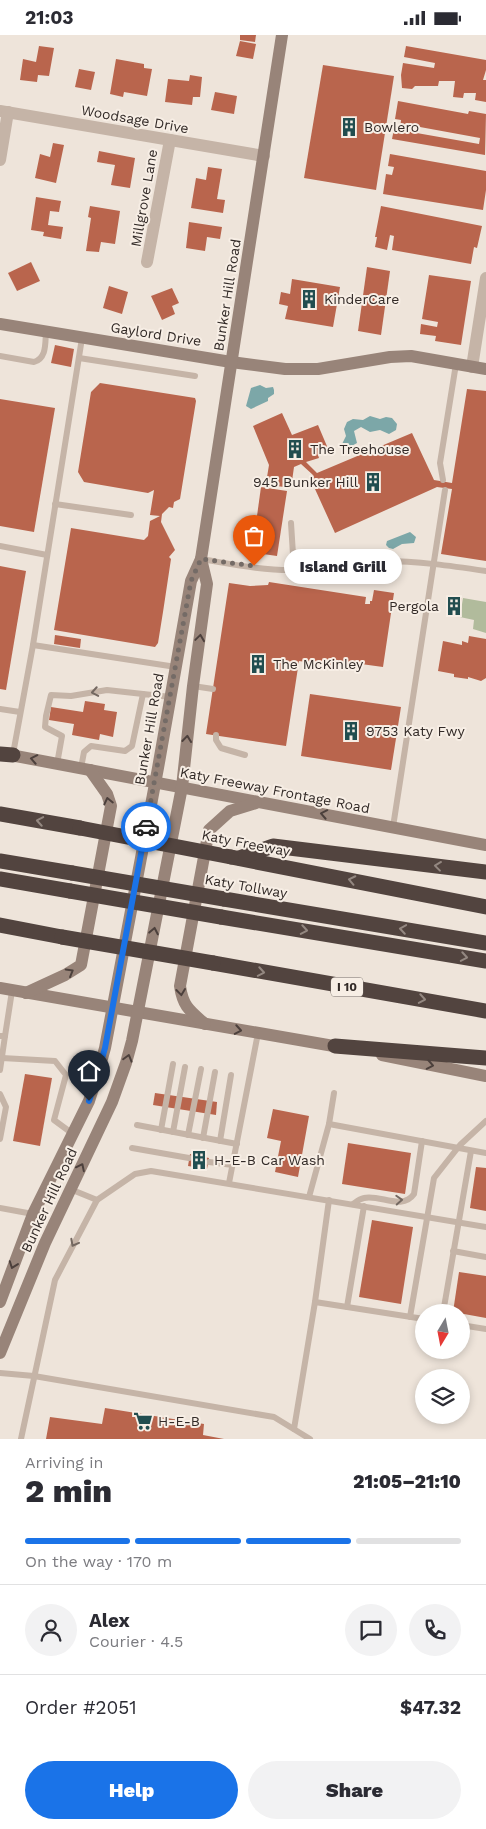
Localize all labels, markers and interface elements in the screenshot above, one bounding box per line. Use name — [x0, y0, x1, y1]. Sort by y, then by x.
text: 21:03 — [25, 6, 74, 29]
street label: Woodsage Drive — [80, 102, 190, 136]
building icon: Bowlero — [338, 116, 360, 138]
place label: Bowlero — [364, 119, 419, 135]
street label: Millgrove Lane — [128, 148, 160, 248]
street label: Bunker Hill Road — [210, 238, 244, 352]
building icon: KinderCare — [298, 288, 320, 310]
place label: KinderCare — [324, 291, 399, 307]
street label: Gaylord Drive — [110, 319, 202, 349]
building icon: The Treehouse — [284, 438, 306, 460]
place label: The Treehouse — [310, 441, 410, 457]
building icon: 945 Bunker Hill — [362, 471, 384, 493]
place label: 945 Bunker Hill — [253, 474, 359, 490]
pin — [233, 515, 275, 566]
icon: bag — [240, 522, 268, 550]
callout: Island Grill — [284, 549, 402, 583]
text: Island Grill — [300, 557, 386, 576]
building icon: Pergola — [443, 595, 465, 617]
place label: Pergola — [389, 598, 439, 614]
one-way arrow — [194, 634, 204, 642]
building icon: The McKinley — [247, 653, 269, 675]
place label: The McKinley — [273, 656, 364, 672]
street label: Bunker Hill Road — [131, 672, 167, 786]
one-way arrow — [90, 687, 99, 697]
building icon: 9753 Katy Fwy — [340, 720, 362, 742]
place label: 9753 Katy Fwy — [366, 723, 465, 739]
one-way arrow — [181, 734, 192, 742]
one-way arrow — [30, 755, 39, 765]
street label: Katy Freeway Frontage Road — [179, 764, 371, 816]
one-way arrow — [103, 797, 114, 806]
courier — [121, 802, 171, 852]
one-way arrow — [320, 810, 328, 820]
icon: car — [132, 813, 160, 841]
one-way arrow — [35, 817, 44, 827]
street label: Katy Freeway — [200, 827, 292, 860]
one-way arrow — [433, 861, 441, 872]
street label: Katy Tollway — [203, 871, 289, 901]
one-way arrow — [348, 876, 357, 886]
one-way arrow — [399, 924, 407, 935]
one-way arrow — [300, 925, 308, 935]
one-way arrow — [148, 926, 159, 935]
one-way arrow — [460, 952, 469, 962]
one-way arrow — [257, 966, 266, 976]
one-way arrow — [64, 968, 73, 978]
road number: I 10 — [331, 977, 363, 997]
one-way arrow — [175, 989, 186, 997]
one-way arrow — [417, 994, 426, 1004]
one-way arrow — [234, 1025, 242, 1035]
pin — [68, 1050, 110, 1101]
one-way arrow — [122, 1055, 132, 1063]
icon: home — [75, 1057, 103, 1085]
one-way arrow — [425, 1059, 434, 1070]
street label: Bunker Hill Road — [18, 1145, 80, 1255]
building icon: H-E-B Car Wash — [188, 1149, 210, 1171]
place label: H-E-B Car Wash — [214, 1152, 325, 1168]
one-way arrow — [75, 1163, 85, 1172]
one-way arrow — [396, 1195, 404, 1206]
one-way arrow — [70, 1238, 80, 1247]
one-way arrow — [9, 1260, 19, 1269]
north arrow — [415, 1304, 470, 1359]
map controls — [415, 1304, 470, 1424]
button: layers — [415, 1369, 470, 1424]
supermarket icon: H-E-B — [132, 1410, 154, 1432]
place label: H-E-B — [158, 1413, 200, 1429]
text: Arriving in — [25, 1453, 103, 1472]
text: 21:05–21:10 — [353, 1470, 461, 1493]
text: 2 min — [25, 1472, 112, 1510]
text: On the way · 170 m — [25, 1552, 172, 1571]
button: person — [25, 1604, 77, 1656]
button: chat — [345, 1604, 397, 1656]
button: phone — [409, 1604, 461, 1656]
text: Alex — [89, 1609, 130, 1632]
text: Courier · 4.5 — [89, 1632, 183, 1651]
text: Order #2051 — [25, 1696, 137, 1719]
text: $47.32 — [400, 1696, 461, 1719]
button: Help — [25, 1761, 238, 1819]
button: Share — [248, 1761, 461, 1819]

